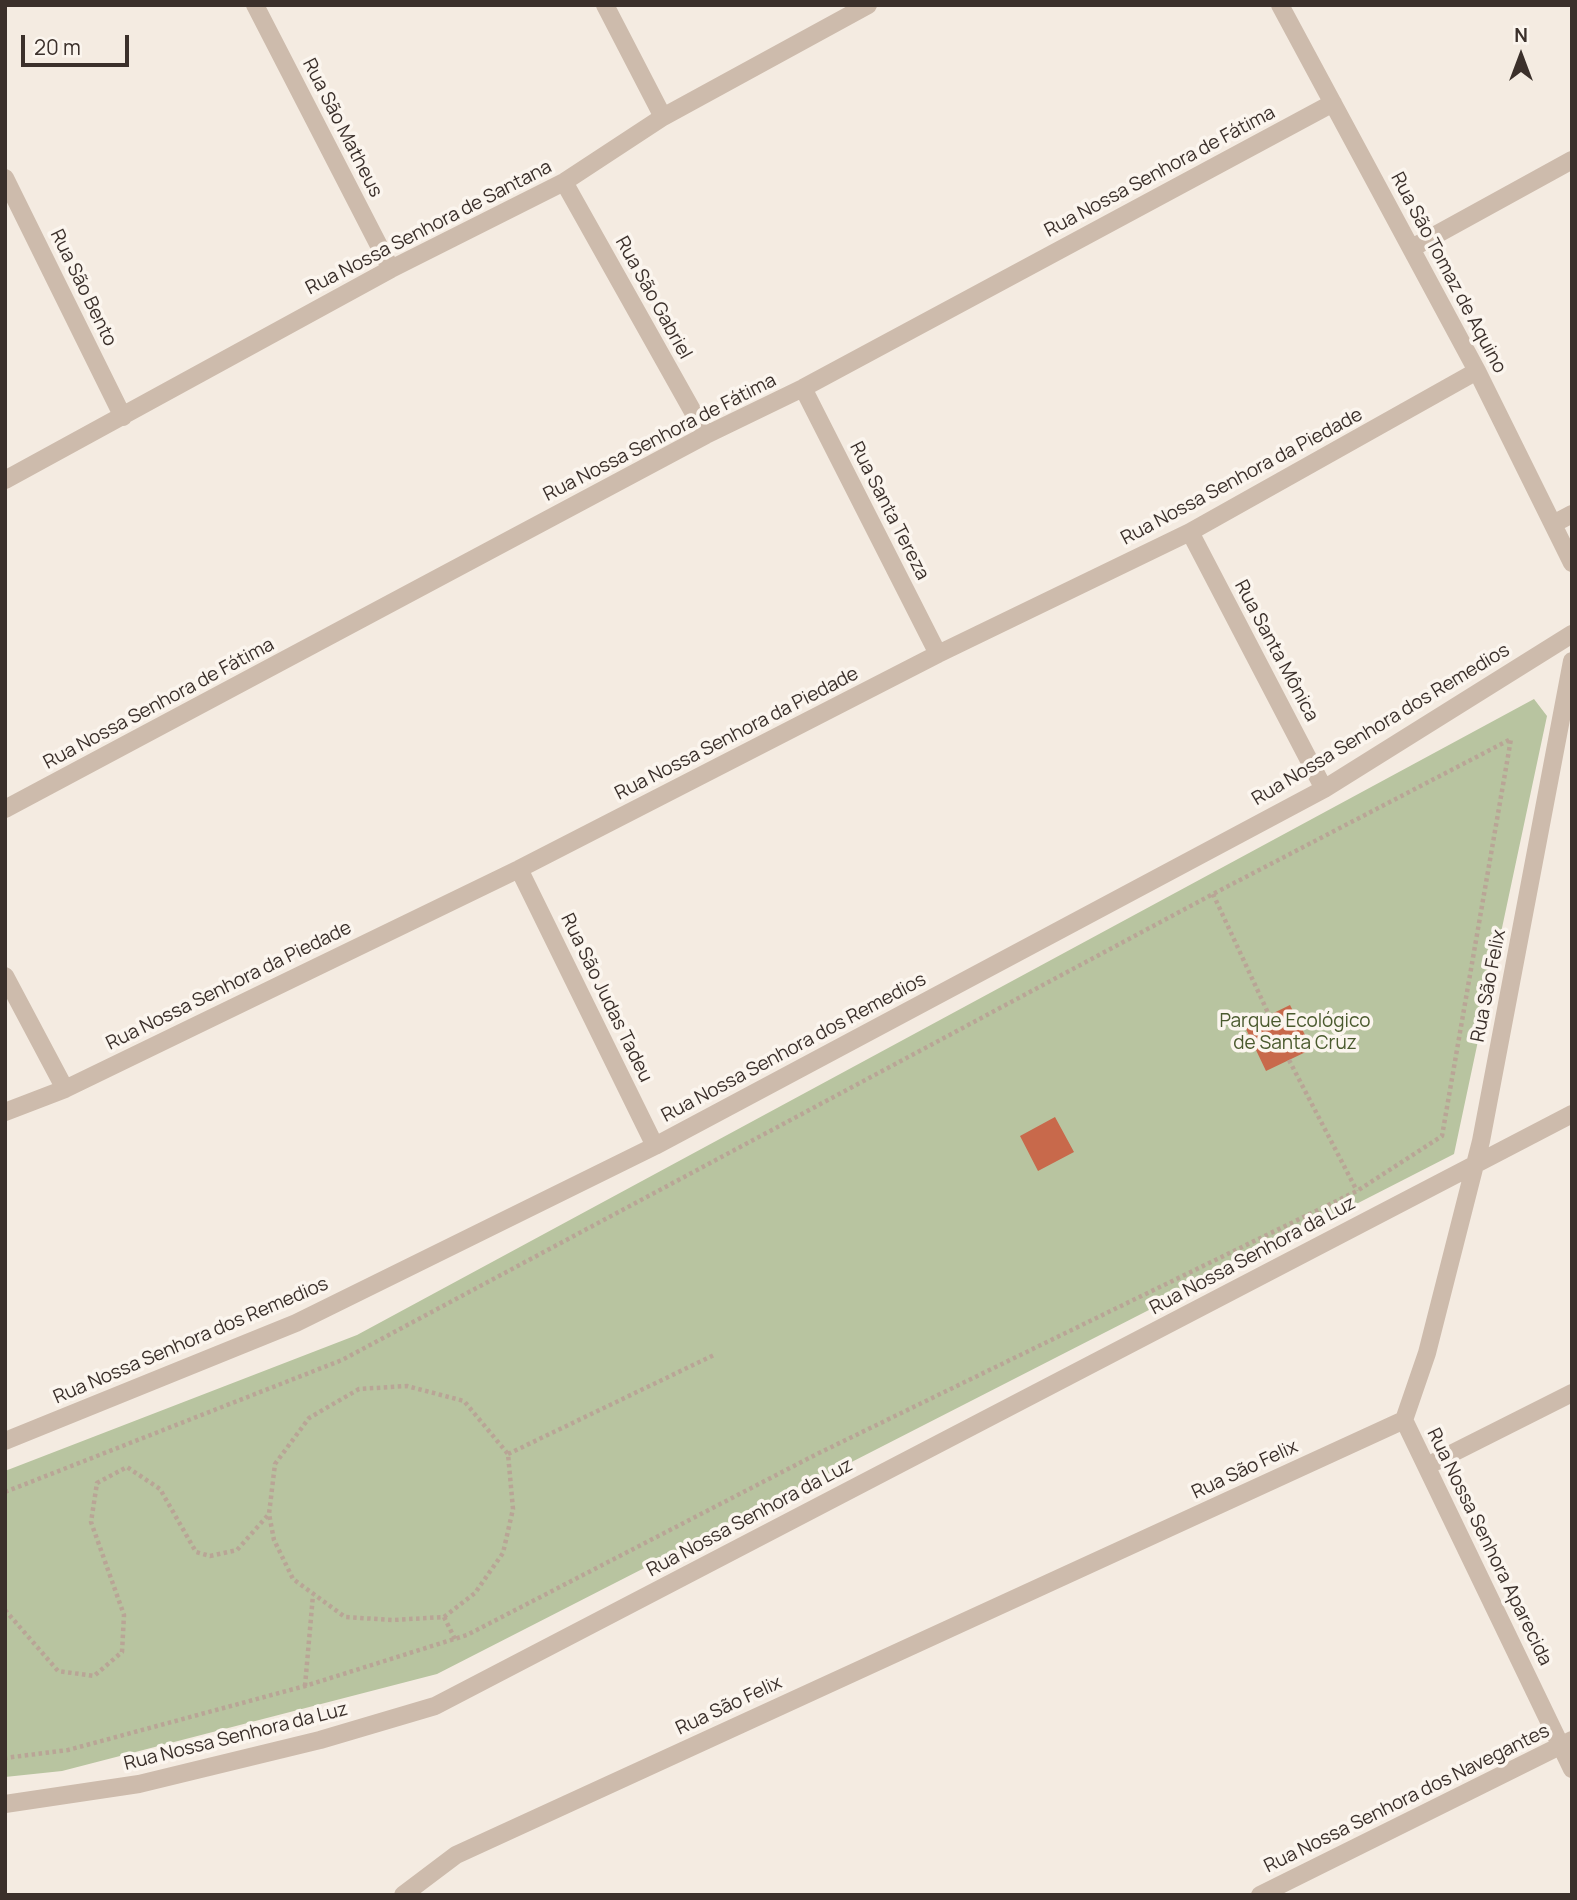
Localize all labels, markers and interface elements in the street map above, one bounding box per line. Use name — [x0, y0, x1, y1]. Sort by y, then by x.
scale bar — [24, 21, 133, 65]
north arrow — [1486, 21, 1556, 91]
text: N — [1514, 22, 1528, 48]
text: 20 m — [34, 33, 81, 61]
street label: Rua São Matheus — [297, 55, 387, 201]
street label: Rua Nossa Senhora de Fátima — [1041, 101, 1279, 243]
street label: Rua Nossa Senhora de Santana — [302, 156, 556, 300]
street label: Rua São Tomaz de Aquino — [1385, 169, 1511, 377]
street label: Rua São Bento — [45, 226, 121, 350]
street label: Rua São Gabriel — [610, 233, 696, 363]
street label: Rua Nossa Senhora de Fátima — [540, 369, 780, 507]
street label: Rua Nossa Senhora da Piedade — [1117, 404, 1367, 550]
street label: Rua Santa Tereza — [844, 438, 934, 584]
street label: Rua Santa Mônica — [1229, 576, 1323, 726]
street label: Rua Nossa Senhora de Fátima — [40, 633, 278, 775]
street label: Rua Nossa Senhora dos Remedios — [1248, 639, 1514, 811]
street label: Rua Nossa Senhora da Piedade — [612, 663, 862, 805]
street label: Rua São Judas Tadeu — [555, 910, 657, 1086]
street label: Rua Nossa Senhora da Piedade — [103, 917, 355, 1055]
street label: Rua São Felix — [1467, 928, 1511, 1044]
street label: Rua Nossa Senhora dos Remedios — [658, 968, 930, 1128]
park label: Parque Ecológico de Santa Cruz — [1219, 1011, 1371, 1055]
street label: Rua Nossa Senhora da Luz — [1146, 1192, 1360, 1320]
street label: Rua Nossa Senhora dos Remedios — [50, 1273, 332, 1409]
street label: Rua Nossa Senhora Aparecida — [1421, 1425, 1557, 1669]
street label: Rua São Felix — [1188, 1436, 1302, 1504]
street label: Rua Nossa Senhora da Luz — [643, 1454, 857, 1582]
street label: Rua São Felix — [672, 1672, 786, 1740]
street label: Rua Nossa Senhora da Luz — [122, 1698, 350, 1776]
street label: Rua Nossa Senhora dos Navegantes — [1261, 1720, 1553, 1878]

